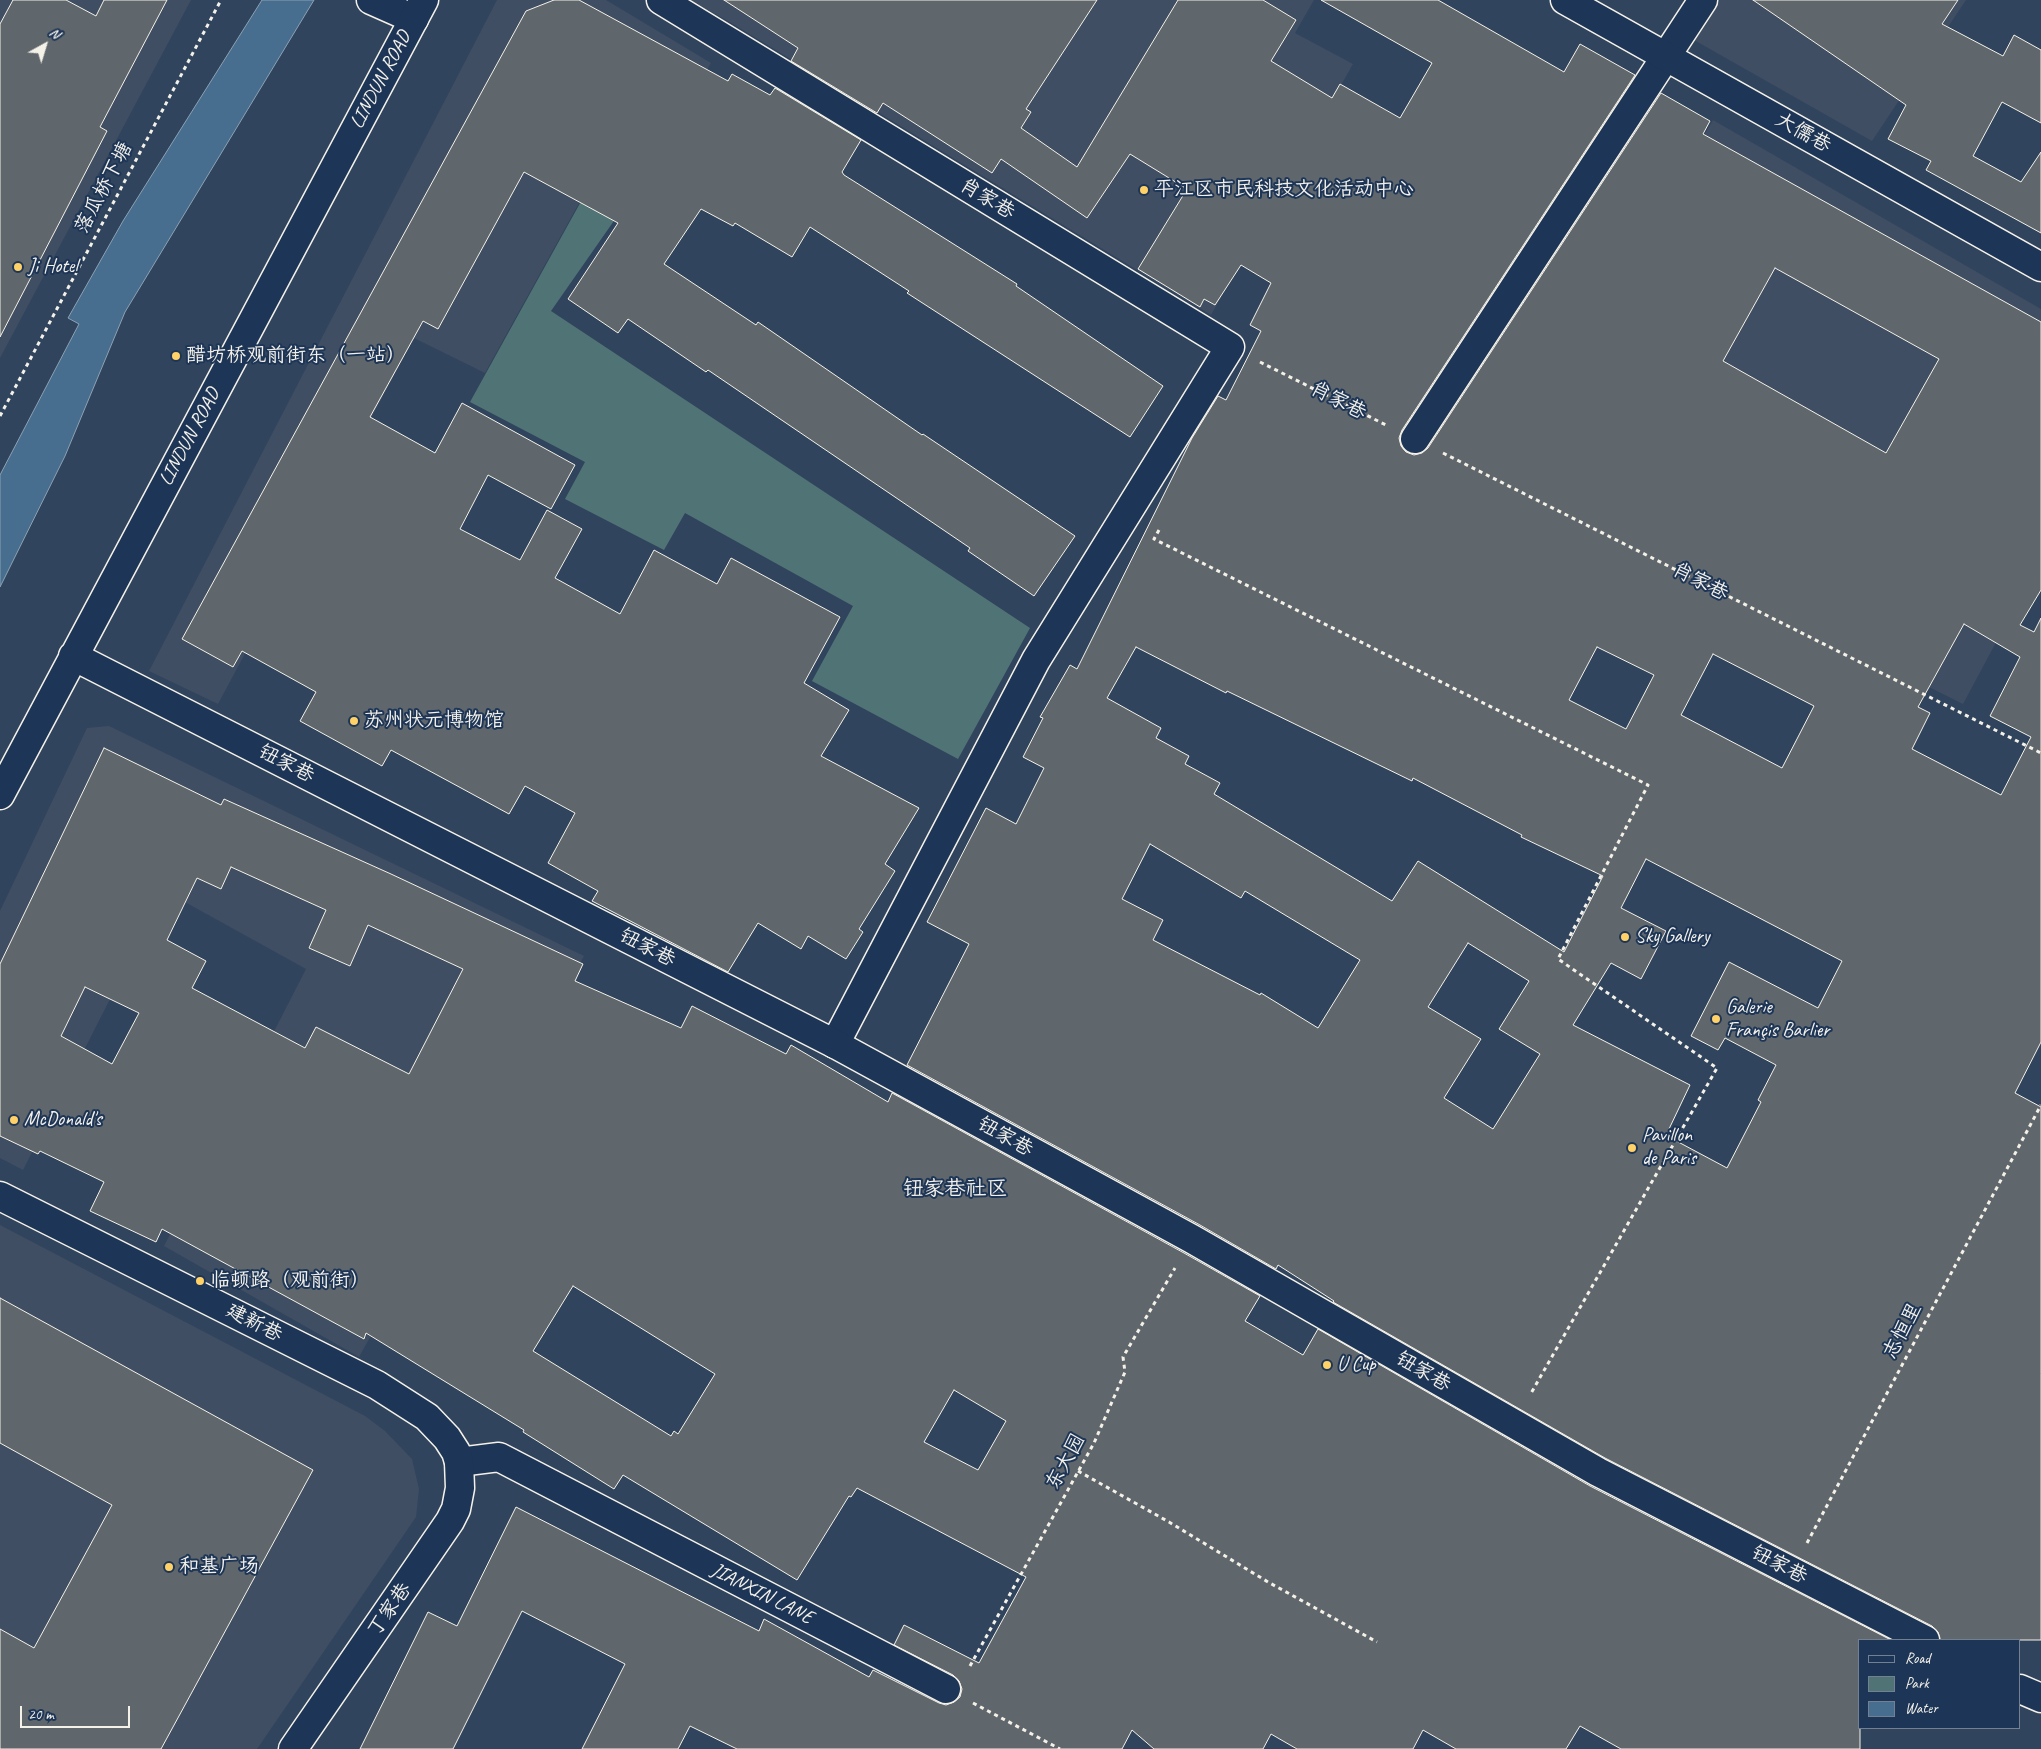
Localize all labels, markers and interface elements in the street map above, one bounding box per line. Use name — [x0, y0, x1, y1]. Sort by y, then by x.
north arrow — [20, 20, 70, 70]
text: N — [46, 24, 63, 42]
street label: LINDUN ROAD — [345, 27, 417, 133]
street label: 大儒巷 — [1771, 108, 1835, 158]
street label: 落瓜桥下塘 — [70, 138, 138, 238]
street label: 肖家巷 — [955, 173, 1019, 225]
place label: 平江区市民科技文化活动中心 — [1154, 178, 1414, 202]
marker: 平江区市民科技文化活动中心 — [1138, 184, 1150, 196]
place label: Ji Hotel — [28, 255, 78, 279]
marker: Ji Hotel — [12, 261, 24, 273]
place label: 醋坊桥观前街东（一站） — [186, 344, 406, 368]
marker: 醋坊桥观前街东（一站） — [170, 350, 182, 362]
street label: 肖家巷 — [1306, 377, 1370, 425]
street label: LINDUN ROAD — [154, 384, 226, 490]
street label: 肖家巷 — [1668, 558, 1732, 606]
place label: 苏州状元博物馆 — [364, 709, 504, 733]
marker: 苏州状元博物馆 — [348, 715, 360, 727]
street label: 钮家巷 — [254, 740, 318, 788]
street label: 钮家巷 — [615, 924, 679, 972]
place label: Sky Gallery — [1635, 925, 1710, 949]
marker: Sky Gallery — [1619, 931, 1631, 943]
place label: Galerie Françis Barlier — [1726, 996, 1829, 1043]
marker: Galerie Françis Barlier — [1710, 1013, 1722, 1025]
place label: McDonald's — [24, 1108, 102, 1132]
street label: 钮家巷 — [973, 1112, 1037, 1162]
marker: McDonald's — [8, 1114, 20, 1126]
place label: Pavillon de Paris — [1642, 1124, 1696, 1171]
marker: Pavillon de Paris — [1626, 1142, 1638, 1154]
district label: 钮家巷社区 — [903, 1176, 1007, 1202]
place label: 临顿路（观前街） — [210, 1269, 370, 1293]
marker: 临顿路（观前街） — [194, 1275, 206, 1287]
street label: 建新巷 — [222, 1299, 286, 1347]
street label: 志恒里 — [1878, 1299, 1928, 1363]
street label: 钮家巷 — [1391, 1347, 1455, 1397]
place label: U Cup — [1337, 1353, 1376, 1377]
marker: U Cup — [1321, 1359, 1333, 1371]
street label: 东大园 — [1041, 1430, 1091, 1494]
street label: 钮家巷 — [1747, 1541, 1811, 1589]
place label: 和基广场 — [179, 1555, 259, 1579]
street label: JIANXIN LANE — [707, 1558, 817, 1630]
marker: 和基广场 — [163, 1561, 175, 1573]
street label: 丁家巷 — [363, 1579, 417, 1641]
legend — [1858, 1639, 2021, 1729]
text: Road — [1905, 1649, 1930, 1668]
text: Park — [1905, 1674, 1929, 1693]
scale bar — [22, 1696, 132, 1728]
text: Water — [1905, 1699, 1938, 1718]
text: 20 m — [28, 1705, 54, 1724]

